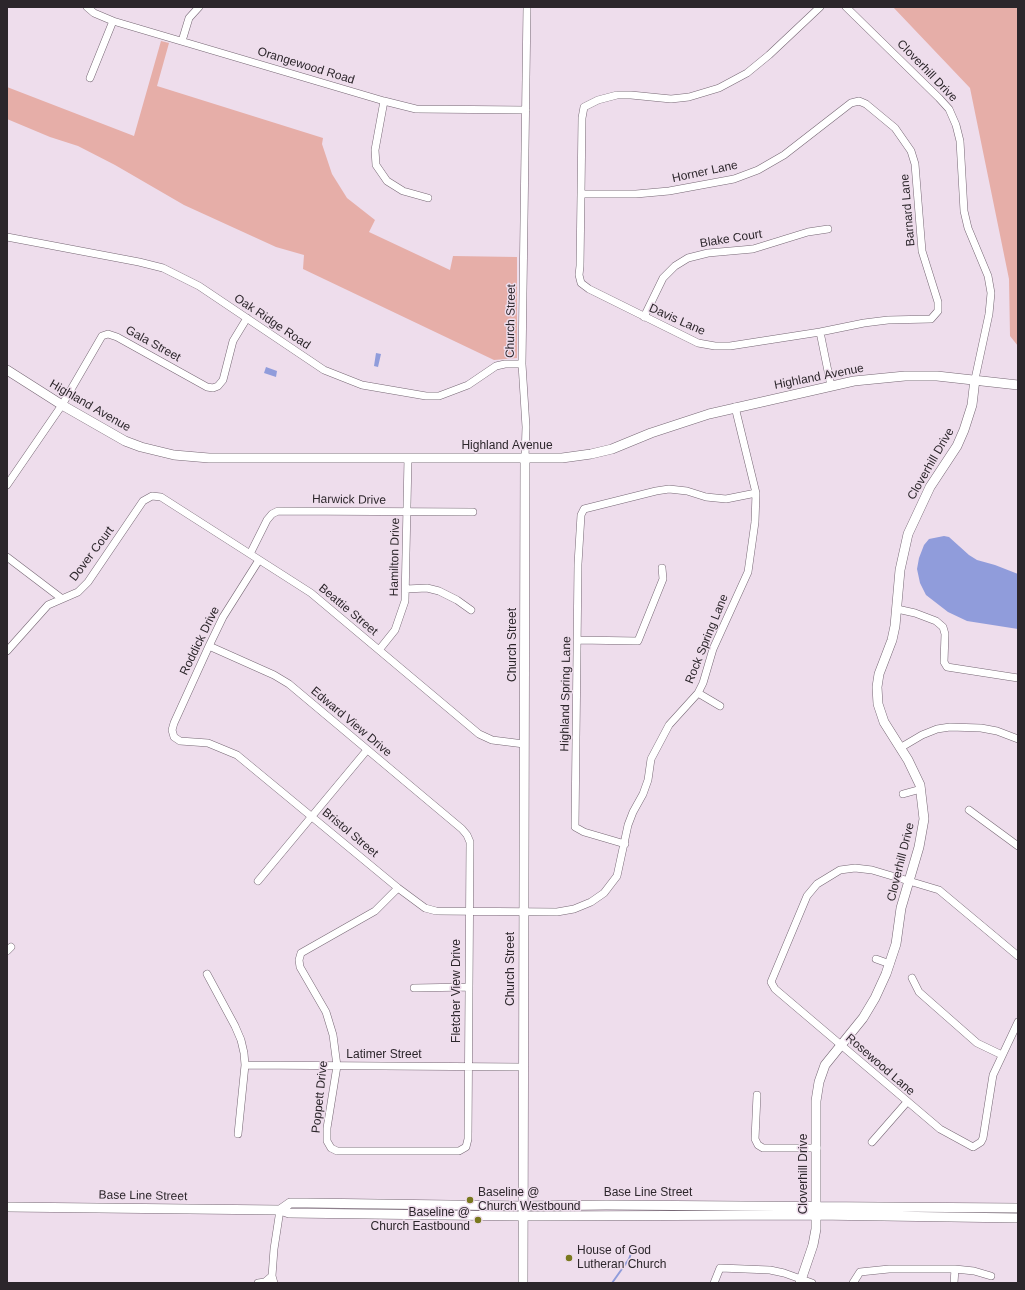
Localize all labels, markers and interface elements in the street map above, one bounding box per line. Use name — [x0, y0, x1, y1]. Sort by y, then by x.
street label: Cloverhill Drive — [894, 37, 960, 105]
street label: Orangewood Road — [256, 44, 356, 88]
street label: Horner Lane — [671, 158, 739, 186]
street label: Barnard Lane — [898, 173, 918, 247]
street label: Blake Court — [699, 227, 763, 251]
street label: Church Street — [503, 284, 519, 358]
street label: Oak Ridge Road — [231, 291, 313, 353]
street label: Davis Lane — [647, 301, 707, 339]
street label: Gala Street — [123, 323, 183, 365]
street label: Highland Avenue — [773, 361, 865, 393]
street label: Highland Avenue — [47, 377, 133, 435]
street label: Cloverhill Drive — [905, 425, 957, 503]
street label: Highland Avenue — [461, 439, 553, 453]
street label: Harwick Drive — [312, 492, 386, 508]
street label: Hamilton Drive — [387, 518, 403, 596]
street label: Dover Court — [67, 524, 117, 584]
street label: Beattie Street — [316, 581, 380, 639]
street label: Rock Spring Lane — [682, 592, 732, 686]
street label: Roddick Drive — [177, 604, 223, 678]
street label: Church Street — [506, 608, 520, 682]
street label: Highland Spring Lane — [558, 636, 574, 752]
street label: Edward View Drive — [308, 684, 394, 760]
street label: Bristol Street — [319, 805, 381, 861]
street label: Cloverhill Drive — [884, 821, 918, 903]
street label: Church Street — [504, 932, 518, 1006]
street label: Fletcher View Drive — [450, 939, 464, 1043]
street label: Rosewood Lane — [843, 1031, 917, 1099]
street label: Latimer Street — [346, 1048, 422, 1062]
street label: Poppett Drive — [309, 1060, 331, 1134]
street label: Cloverhill Drive — [797, 1134, 811, 1214]
place label: Baseline @ Church Westbound — [478, 1186, 581, 1214]
street label: Base Line Street — [604, 1186, 692, 1200]
street label: Base Line Street — [99, 1188, 187, 1204]
marker: Baseline @ Church Westbound — [465, 1195, 475, 1205]
place label: Baseline @ Church Eastbound — [371, 1206, 470, 1234]
marker: Baseline @ Church Eastbound — [473, 1215, 483, 1225]
place label: House of God Lutheran Church — [577, 1244, 666, 1272]
marker: House of God Lutheran Church — [564, 1253, 574, 1263]

